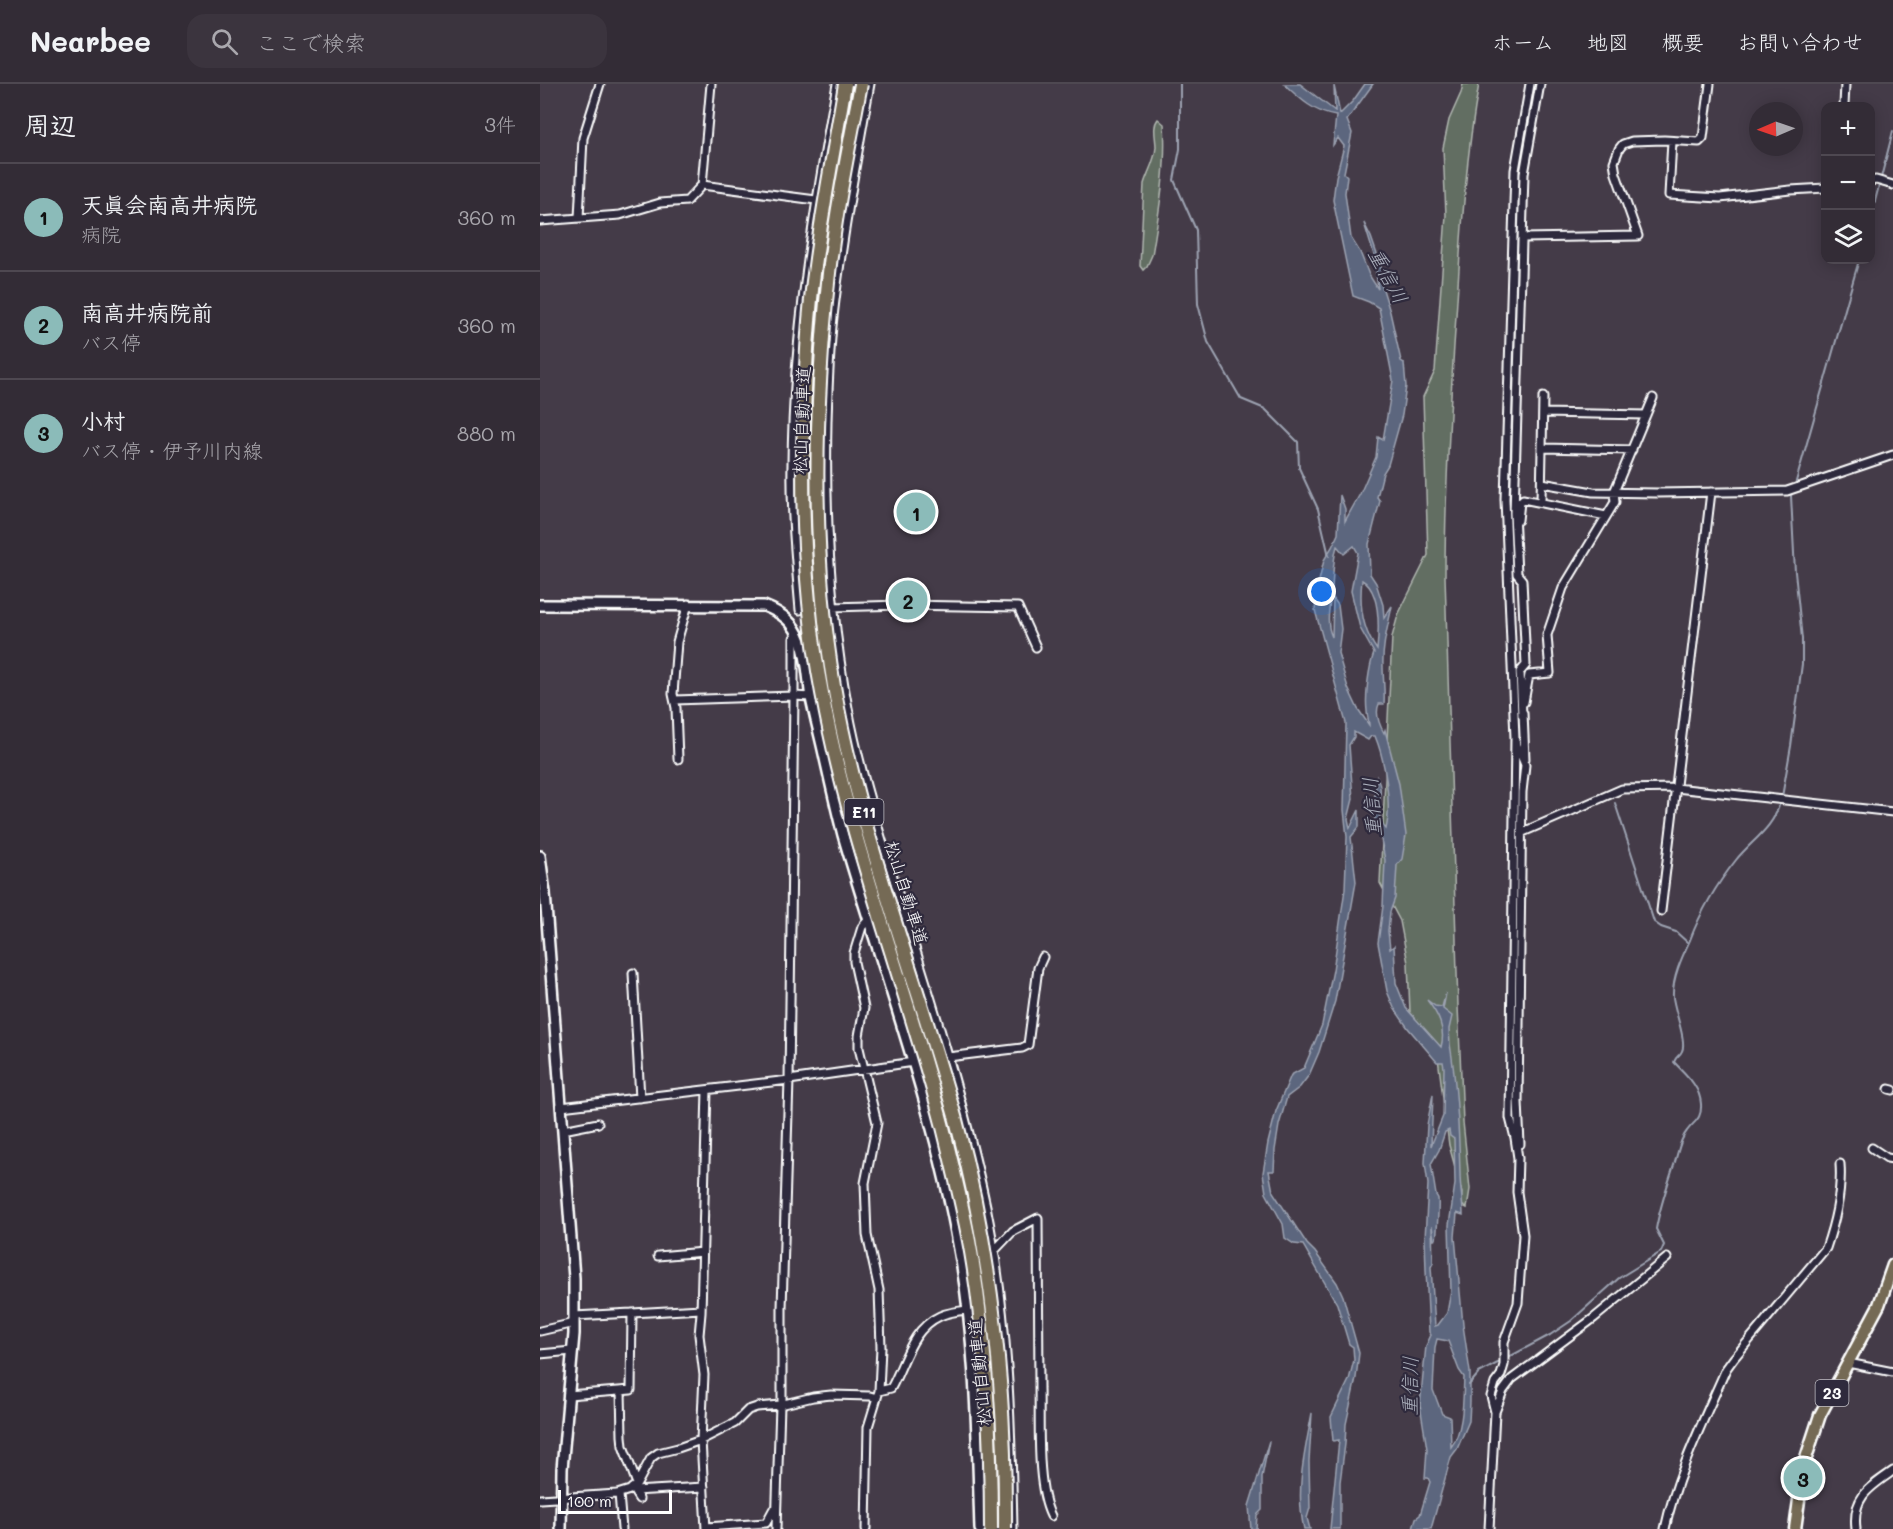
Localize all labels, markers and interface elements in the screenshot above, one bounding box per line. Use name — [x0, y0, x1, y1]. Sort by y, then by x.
search box — [187, 14, 607, 68]
text: Nearbee — [30, 23, 151, 59]
icon: search — [208, 25, 241, 58]
text: ここで検索 — [256, 28, 366, 57]
text: ホーム — [1492, 28, 1554, 55]
text: 地図 — [1587, 28, 1629, 55]
text: 概要 — [1662, 28, 1704, 55]
text: お問い合わせ — [1737, 28, 1863, 55]
north arrow — [1749, 102, 1803, 156]
map controls — [1821, 102, 1875, 264]
button: + — [1821, 102, 1875, 156]
text: 周辺 — [24, 108, 76, 142]
text: 3件 — [484, 111, 516, 137]
button: − — [1821, 156, 1875, 210]
text: 天眞会南高井病院 — [81, 190, 257, 219]
text: 1 — [39, 204, 48, 230]
text: 360 m — [458, 204, 516, 230]
button: layers — [1821, 210, 1875, 264]
text: 病院 — [81, 221, 121, 247]
water label: 重信川 — [1363, 243, 1414, 308]
text: 南高井病院前 — [81, 298, 213, 327]
text: 2 — [38, 312, 49, 338]
text: 360 m — [458, 312, 516, 338]
text: バス停 — [81, 329, 141, 355]
street label: 松山自動車道 — [787, 366, 815, 474]
text: 小村 — [81, 406, 125, 435]
text: 3 — [38, 420, 50, 446]
text: 880 m — [457, 420, 516, 446]
text: バス停 · 伊予川内線 — [81, 437, 263, 463]
pin: 1 — [896, 490, 935, 534]
your location — [1307, 577, 1336, 606]
pin: 2 — [888, 578, 928, 622]
water label: 重信川 — [1356, 776, 1386, 838]
road number: E11 — [844, 799, 884, 825]
street label: 松山自動車道 — [880, 838, 934, 948]
street label: 松山自動車道 — [962, 1317, 996, 1427]
water label: 重信川 — [1395, 1356, 1423, 1416]
road number: 23 — [1816, 1380, 1848, 1406]
pin: 3 — [1784, 1456, 1822, 1500]
scale bar — [558, 1487, 672, 1514]
text: 100 m — [567, 1490, 612, 1511]

